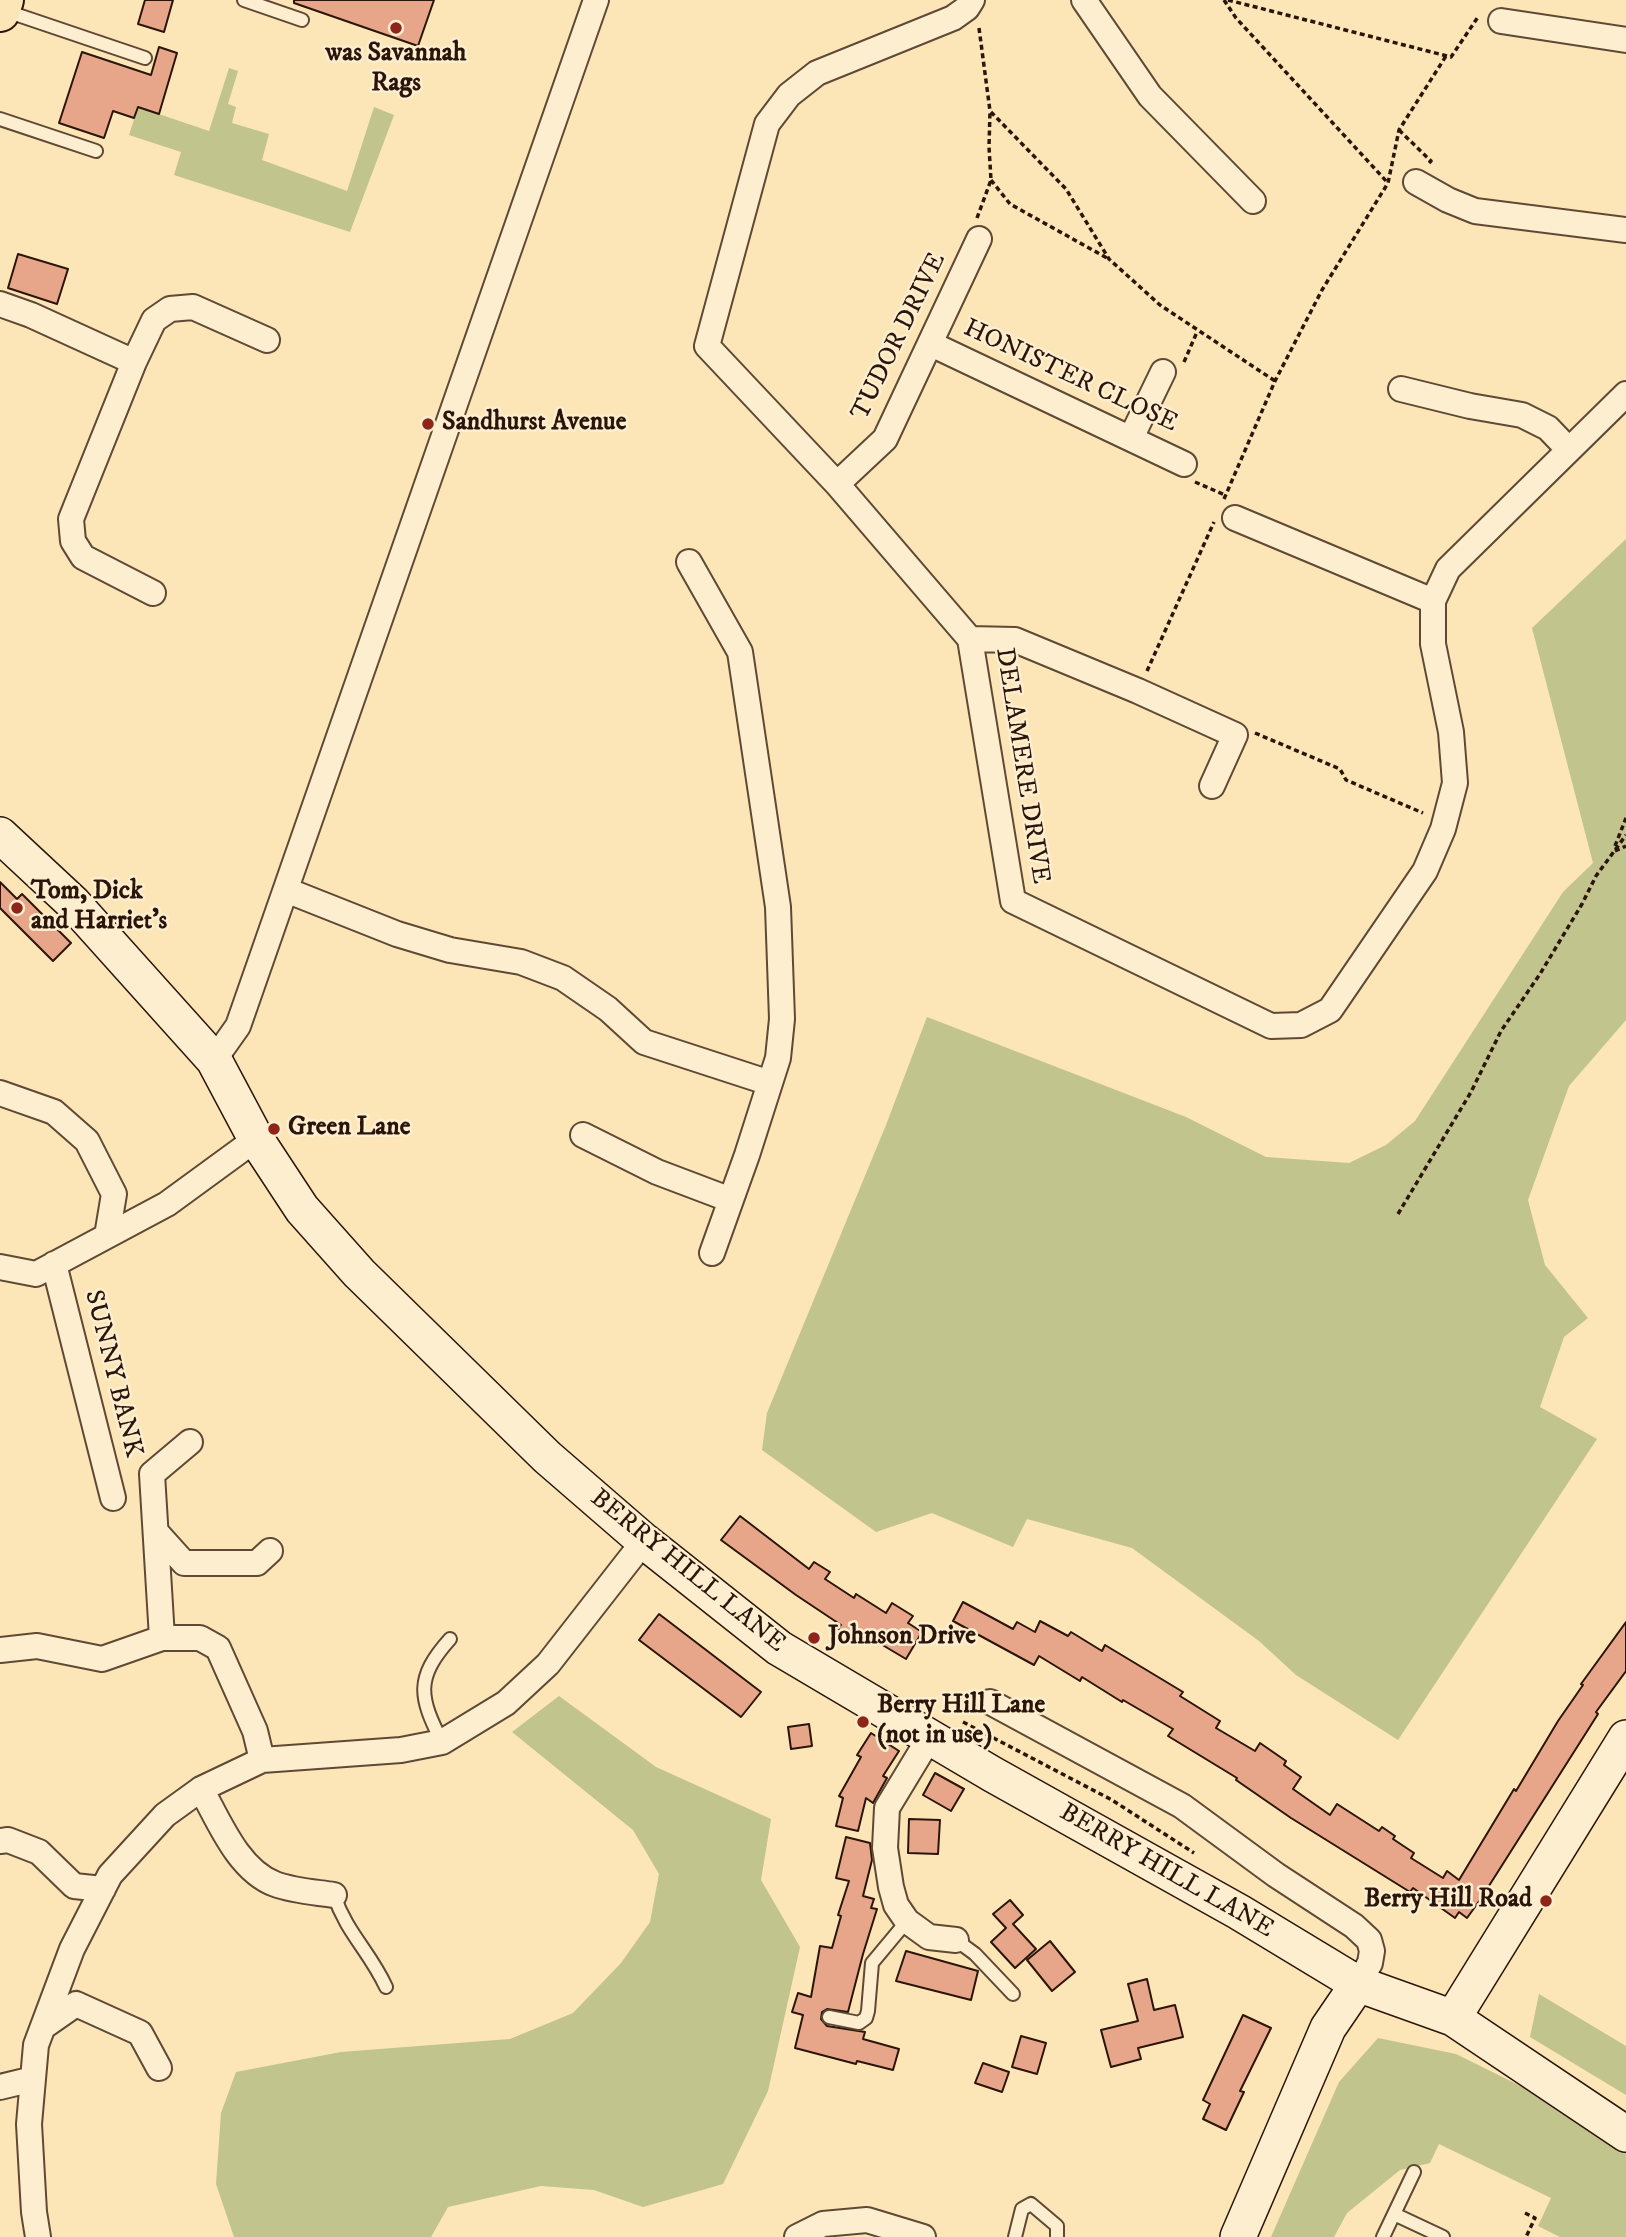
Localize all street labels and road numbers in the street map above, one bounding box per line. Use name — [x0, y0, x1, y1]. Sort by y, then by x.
street label: TUDOR DRIVE — [846, 248, 954, 426]
street label: HONISTER CLOSE — [958, 314, 1182, 440]
street label: DELAMERE DRIVE — [987, 646, 1055, 886]
street label: SUNNY BANK — [76, 1287, 148, 1461]
street label: BERRY HILL LANE — [583, 1484, 791, 1660]
street label: BERRY HILL LANE — [1053, 1798, 1279, 1946]

